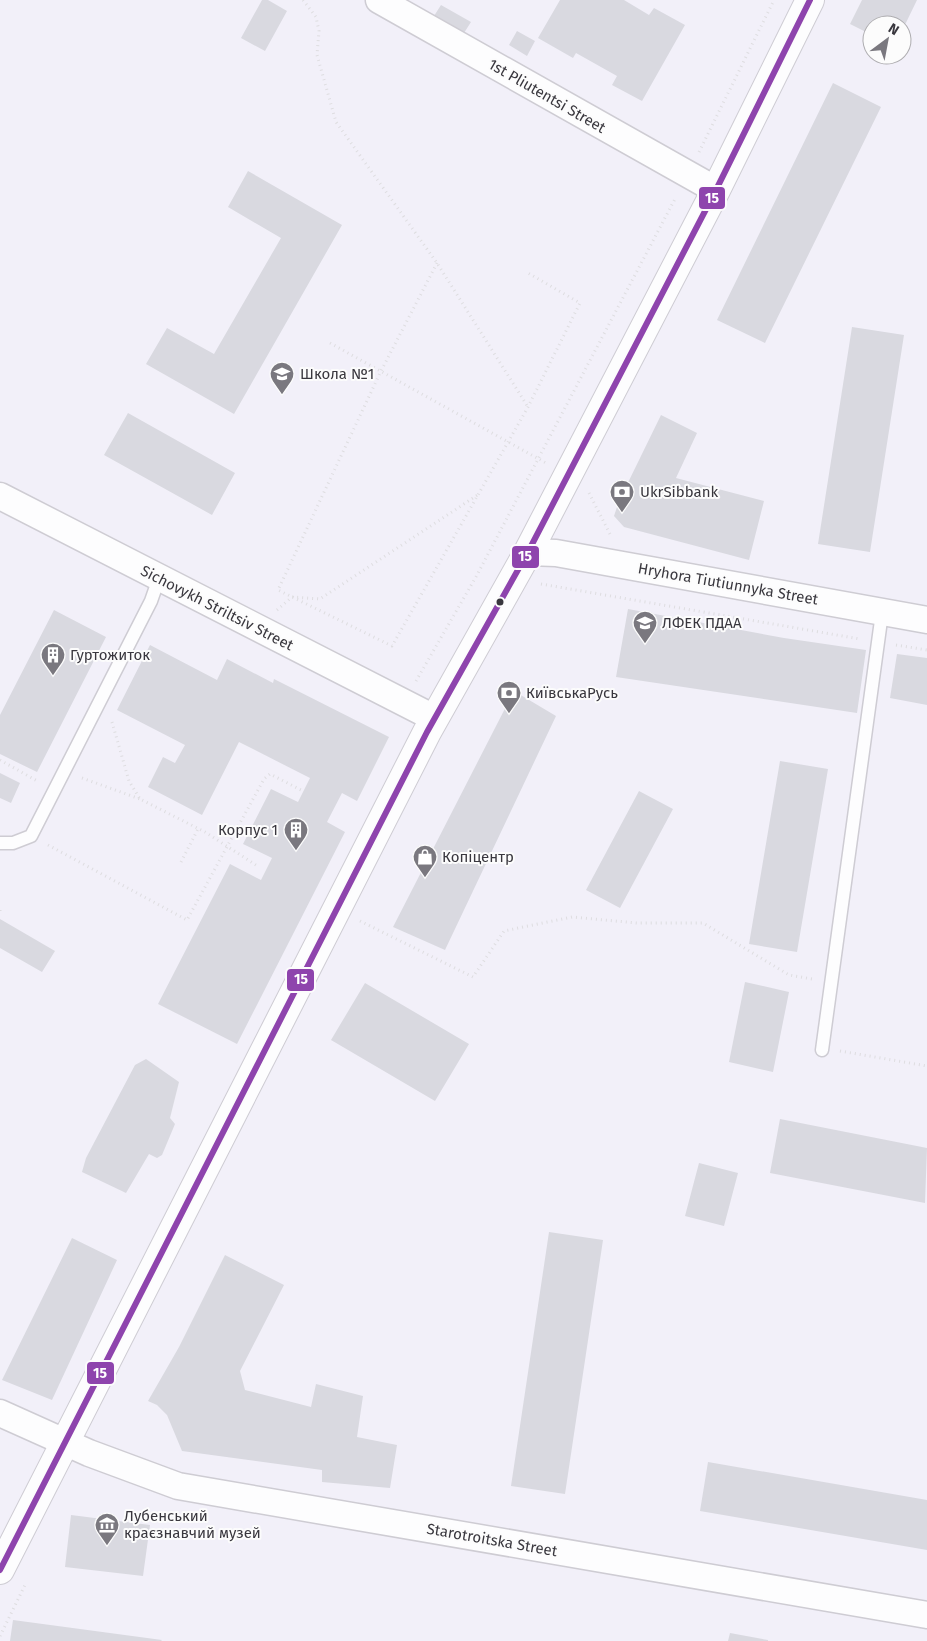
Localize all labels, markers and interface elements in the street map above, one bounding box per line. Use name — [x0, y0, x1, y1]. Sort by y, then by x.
north arrow — [862, 15, 912, 65]
text: N — [885, 20, 902, 39]
street label: 1st Pliutentsi Street — [485, 55, 609, 137]
line badge: 15 — [698, 186, 726, 210]
text: 15 — [705, 190, 719, 207]
school or university icon: Школа №1 — [269, 361, 295, 395]
place label: Школа №1 — [300, 365, 374, 383]
bank icon: UkrSibbank — [609, 479, 635, 513]
place label: UkrSibbank — [640, 483, 718, 501]
line badge: 15 — [511, 545, 540, 569]
text: 15 — [518, 548, 532, 565]
street label: Hryhora Tiutiunnyka Street — [637, 559, 820, 609]
street label: Sichovykh Striltsiv Street — [138, 562, 297, 655]
unlabelled marker — [495, 597, 505, 607]
school or university icon: ЛФЕК ПДАА — [632, 610, 658, 644]
place label: ЛФЕК ПДАА — [662, 614, 742, 632]
building icon: Гуртожиток — [40, 642, 66, 676]
place label: Гуртожиток — [70, 646, 150, 664]
bank icon: КиївськаРусь — [496, 680, 522, 714]
place label: КиївськаРусь — [526, 684, 618, 702]
building icon: Корпус 1 — [283, 817, 309, 851]
place label: Корпус 1 — [218, 821, 278, 839]
shop icon: Копіцентр — [412, 844, 438, 878]
place label: Копіцентр — [442, 848, 514, 866]
line badge: 15 — [286, 968, 315, 992]
text: 15 — [294, 971, 308, 988]
line badge: 15 — [86, 1361, 115, 1385]
text: 15 — [93, 1365, 107, 1382]
place label: Лубенський краєзнавчий музей — [124, 1507, 261, 1542]
museum icon: Лубенський краєзнавчий музей — [94, 1512, 120, 1546]
street label: Starotroitska Street — [425, 1520, 559, 1560]

